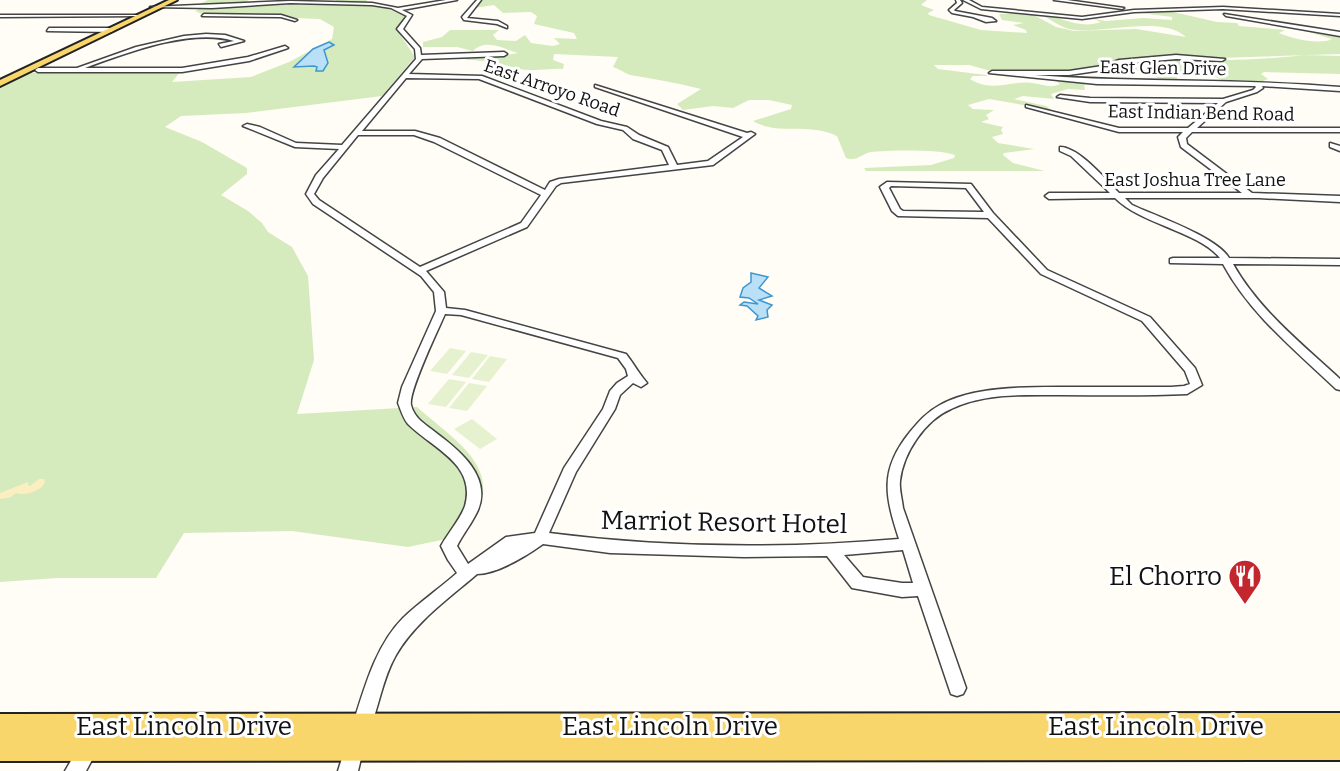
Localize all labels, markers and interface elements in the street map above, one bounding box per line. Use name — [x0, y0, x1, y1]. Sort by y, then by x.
street label: East Arroyo Road — [481, 54, 623, 122]
street label: East Glen Drive — [1099, 56, 1227, 80]
street label: East Indian Bend Road — [1107, 100, 1295, 126]
street label: East Joshua Tree Lane — [1104, 169, 1286, 191]
street label: Marriot Resort Hotel — [600, 505, 848, 540]
restaurant icon: El Chorro — [1227, 558, 1263, 605]
place label: El Chorro — [1109, 561, 1222, 592]
street label: East Lincoln Drive — [76, 711, 292, 742]
street label: East Lincoln Drive — [562, 711, 778, 742]
street label: East Lincoln Drive — [1048, 711, 1264, 742]

